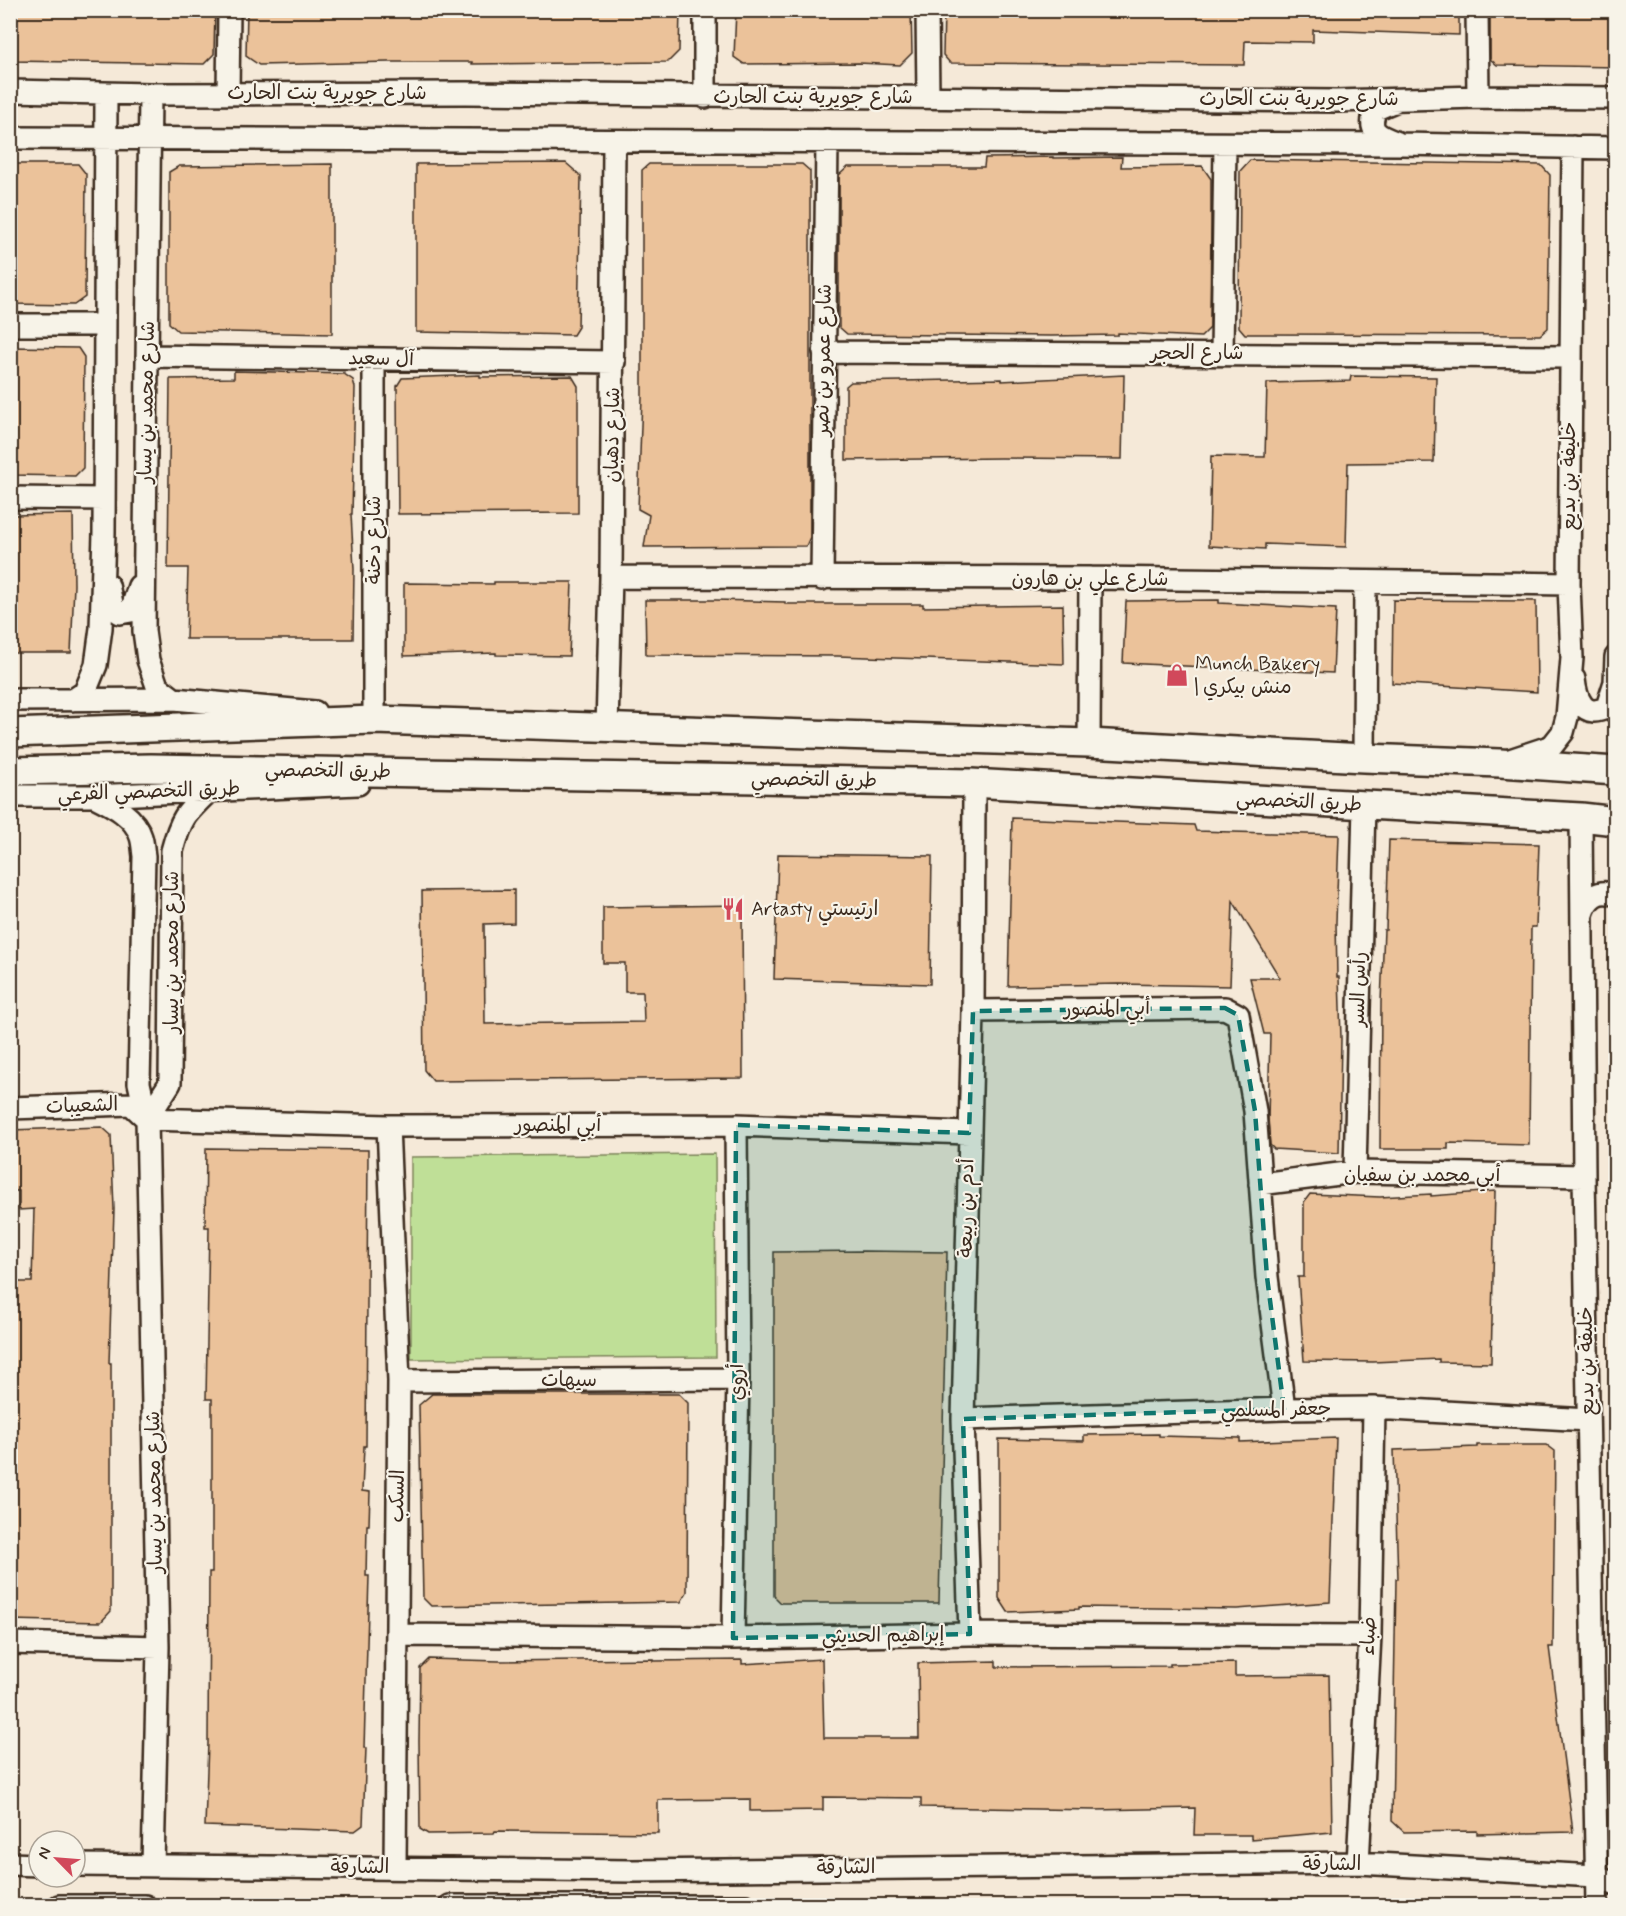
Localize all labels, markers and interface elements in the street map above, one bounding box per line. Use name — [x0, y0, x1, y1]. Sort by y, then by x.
street label: شارع جويرية بنت الحارث — [227, 80, 427, 107]
street label: شارع جويرية بنت الحارث — [713, 84, 913, 111]
street label: شارع جويرية بنت الحارث — [1199, 86, 1399, 113]
street label: شارع عمرو بن نصر — [809, 284, 839, 438]
street label: شارع محمد بن يسار — [132, 321, 162, 485]
street label: شارع الحجر — [1148, 340, 1244, 367]
street label: آل سعيد — [348, 345, 415, 373]
street label: شارع ذهبان — [599, 387, 627, 483]
street label: خليفة بن بديع — [1556, 421, 1583, 531]
street label: شارع دخنة — [361, 496, 388, 584]
street label: شارع علي بن هارون — [1012, 566, 1168, 596]
place label: Munch Bakery | منش بيكري — [1195, 651, 1320, 701]
shop icon: Munch Bakery | منش بيكري — [1164, 662, 1190, 688]
street label: طريق التخصصي — [265, 756, 391, 789]
street label: طريق التخصصي — [751, 765, 877, 798]
street label: طريق التخصصي الفرعي — [57, 775, 241, 812]
street label: طريق التخصصي — [1235, 785, 1363, 822]
street label: شارع محمد بن يسار — [159, 871, 186, 1035]
restaurant icon: Artasty ارتيستي — [720, 896, 746, 922]
place label: Artasty ارتيستي — [751, 896, 878, 926]
street label: رأس السر — [1345, 951, 1373, 1029]
street label: أبي المنصور — [1062, 995, 1151, 1026]
street label: الشعيبات — [45, 1091, 119, 1121]
street label: أبي المنصور — [513, 1112, 601, 1142]
street label: أدم بن ربيعة — [953, 1158, 982, 1258]
street label: أبي محمد بن سفيان — [1344, 1162, 1500, 1192]
street label: خليفة بن بديع — [1573, 1306, 1601, 1416]
street label: أروي — [724, 1363, 751, 1400]
street label: سيهات — [541, 1367, 597, 1394]
street label: جعفر المسلمي — [1220, 1396, 1332, 1427]
street label: شارع محمد بن يسار — [140, 1411, 170, 1575]
street label: السكب — [384, 1469, 412, 1523]
street label: ضباء — [1355, 1616, 1383, 1656]
street label: إبراهيم الحديثي — [821, 1621, 945, 1654]
north arrow — [27, 1829, 87, 1889]
text: N — [33, 1844, 57, 1863]
street label: الشارقة — [1303, 1851, 1361, 1878]
street label: الشارقة — [331, 1854, 389, 1881]
street label: الشارقة — [816, 1854, 876, 1882]

